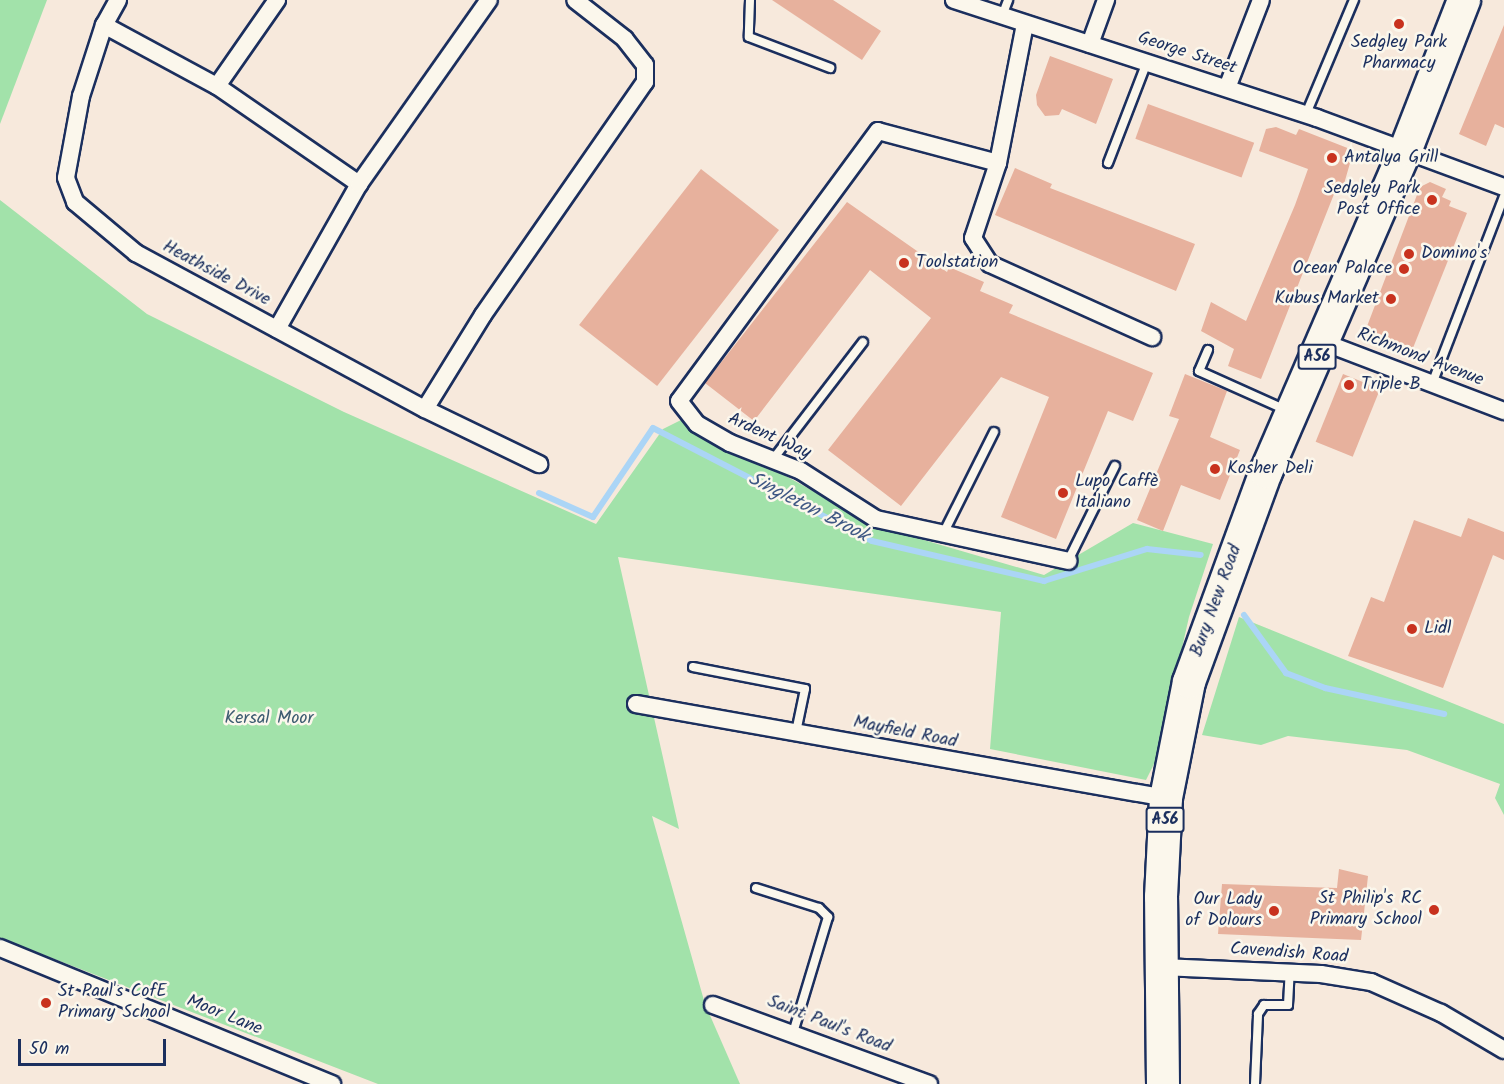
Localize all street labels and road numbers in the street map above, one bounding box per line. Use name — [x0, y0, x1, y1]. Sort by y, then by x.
street label: George Street — [1135, 28, 1239, 80]
street label: Heathside Drive — [158, 237, 274, 311]
street label: Richmond Avenue — [1354, 324, 1486, 392]
road number: A56 — [1298, 344, 1336, 370]
street label: Ardent Way — [724, 409, 814, 465]
street label: Bury New Road — [1187, 542, 1247, 660]
street label: Mayfield Road — [851, 712, 959, 754]
road number: A56 — [1146, 807, 1184, 833]
street label: Cavendish Road — [1229, 939, 1349, 969]
street label: Moor Lane — [183, 991, 265, 1041]
street label: Saint Paul's Road — [764, 991, 894, 1059]

